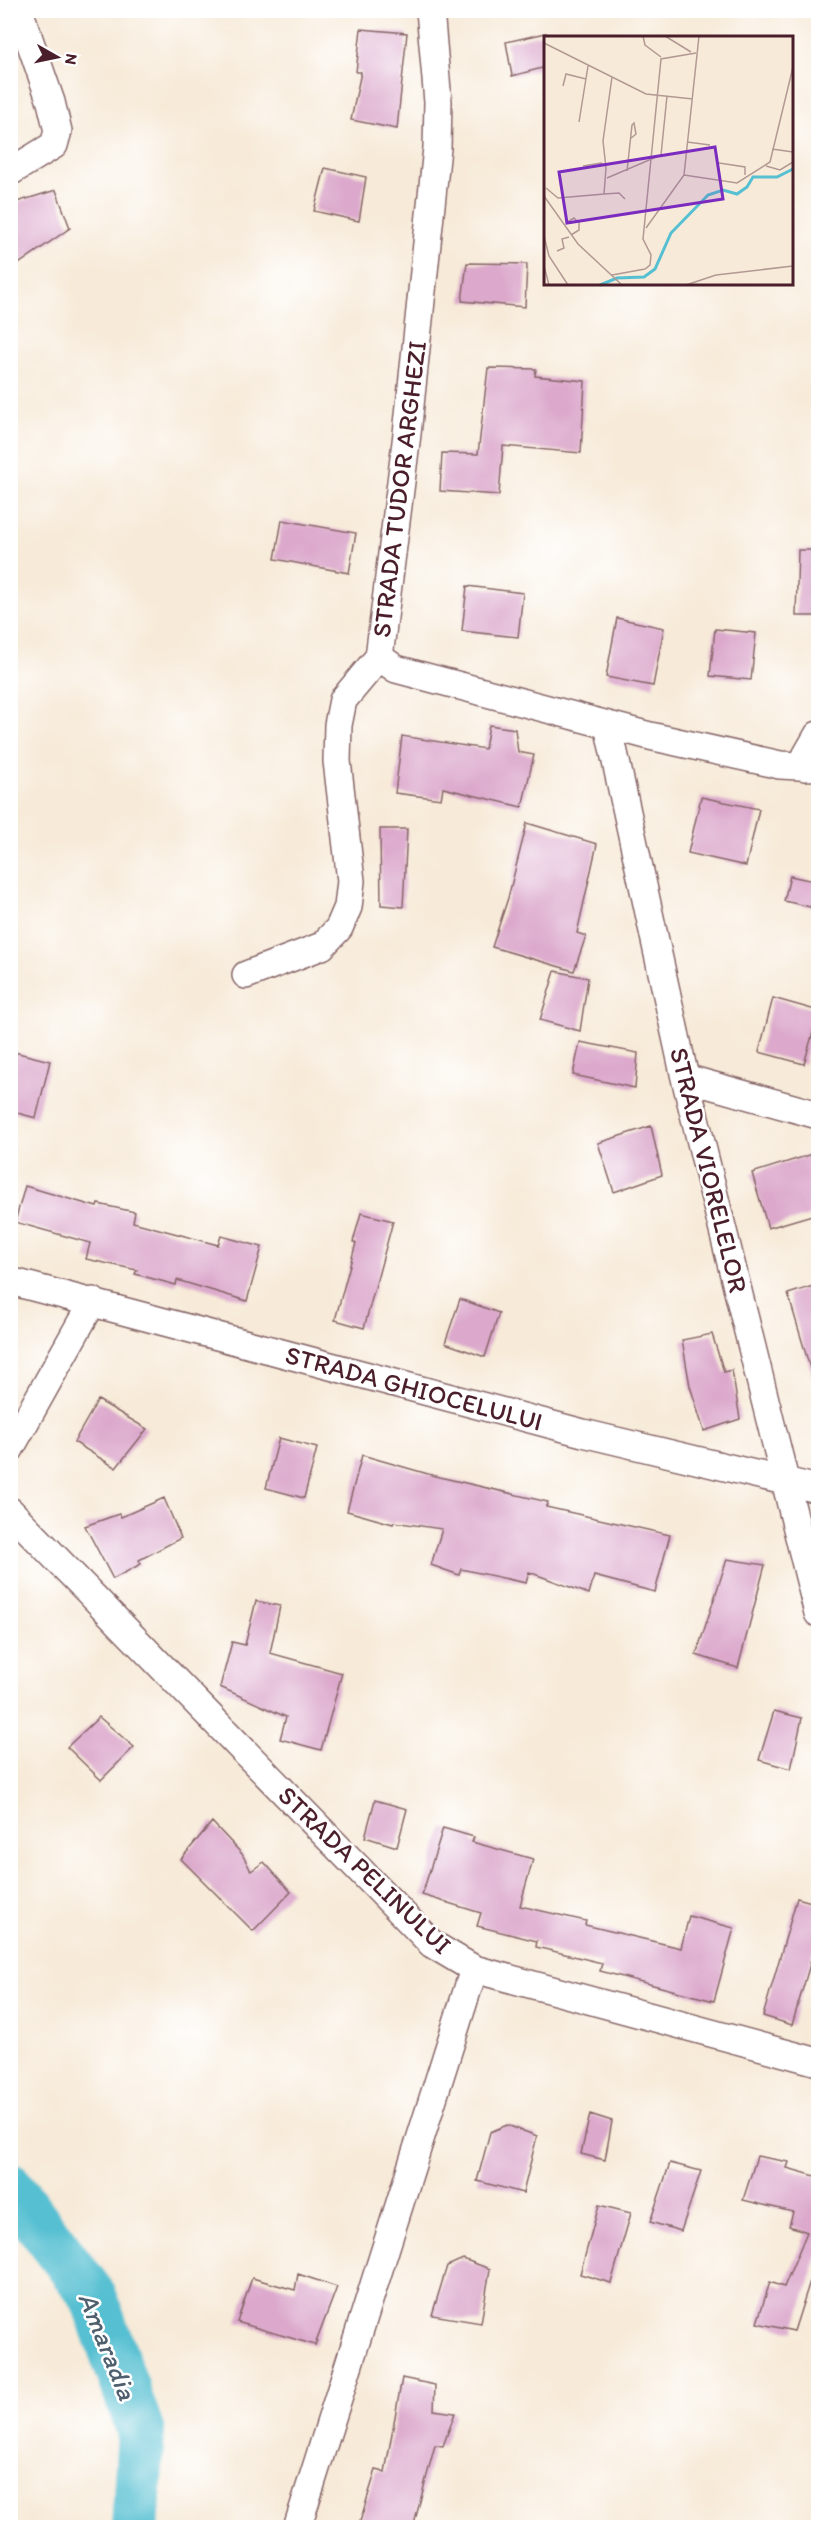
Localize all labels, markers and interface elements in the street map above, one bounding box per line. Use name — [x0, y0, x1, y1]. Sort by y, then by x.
north arrow — [27, 27, 87, 87]
inset map — [544, 36, 793, 285]
text: N — [61, 52, 82, 66]
street label: STRADA TUDOR ARGHEZI — [365, 339, 433, 639]
street label: STRADA VIORELELOR — [663, 1044, 755, 1296]
street label: STRADA GHIOCELULUI — [282, 1338, 546, 1438]
street label: STRADA PELINULUI — [272, 1779, 458, 1961]
water label: Amaradia — [72, 2287, 145, 2405]

